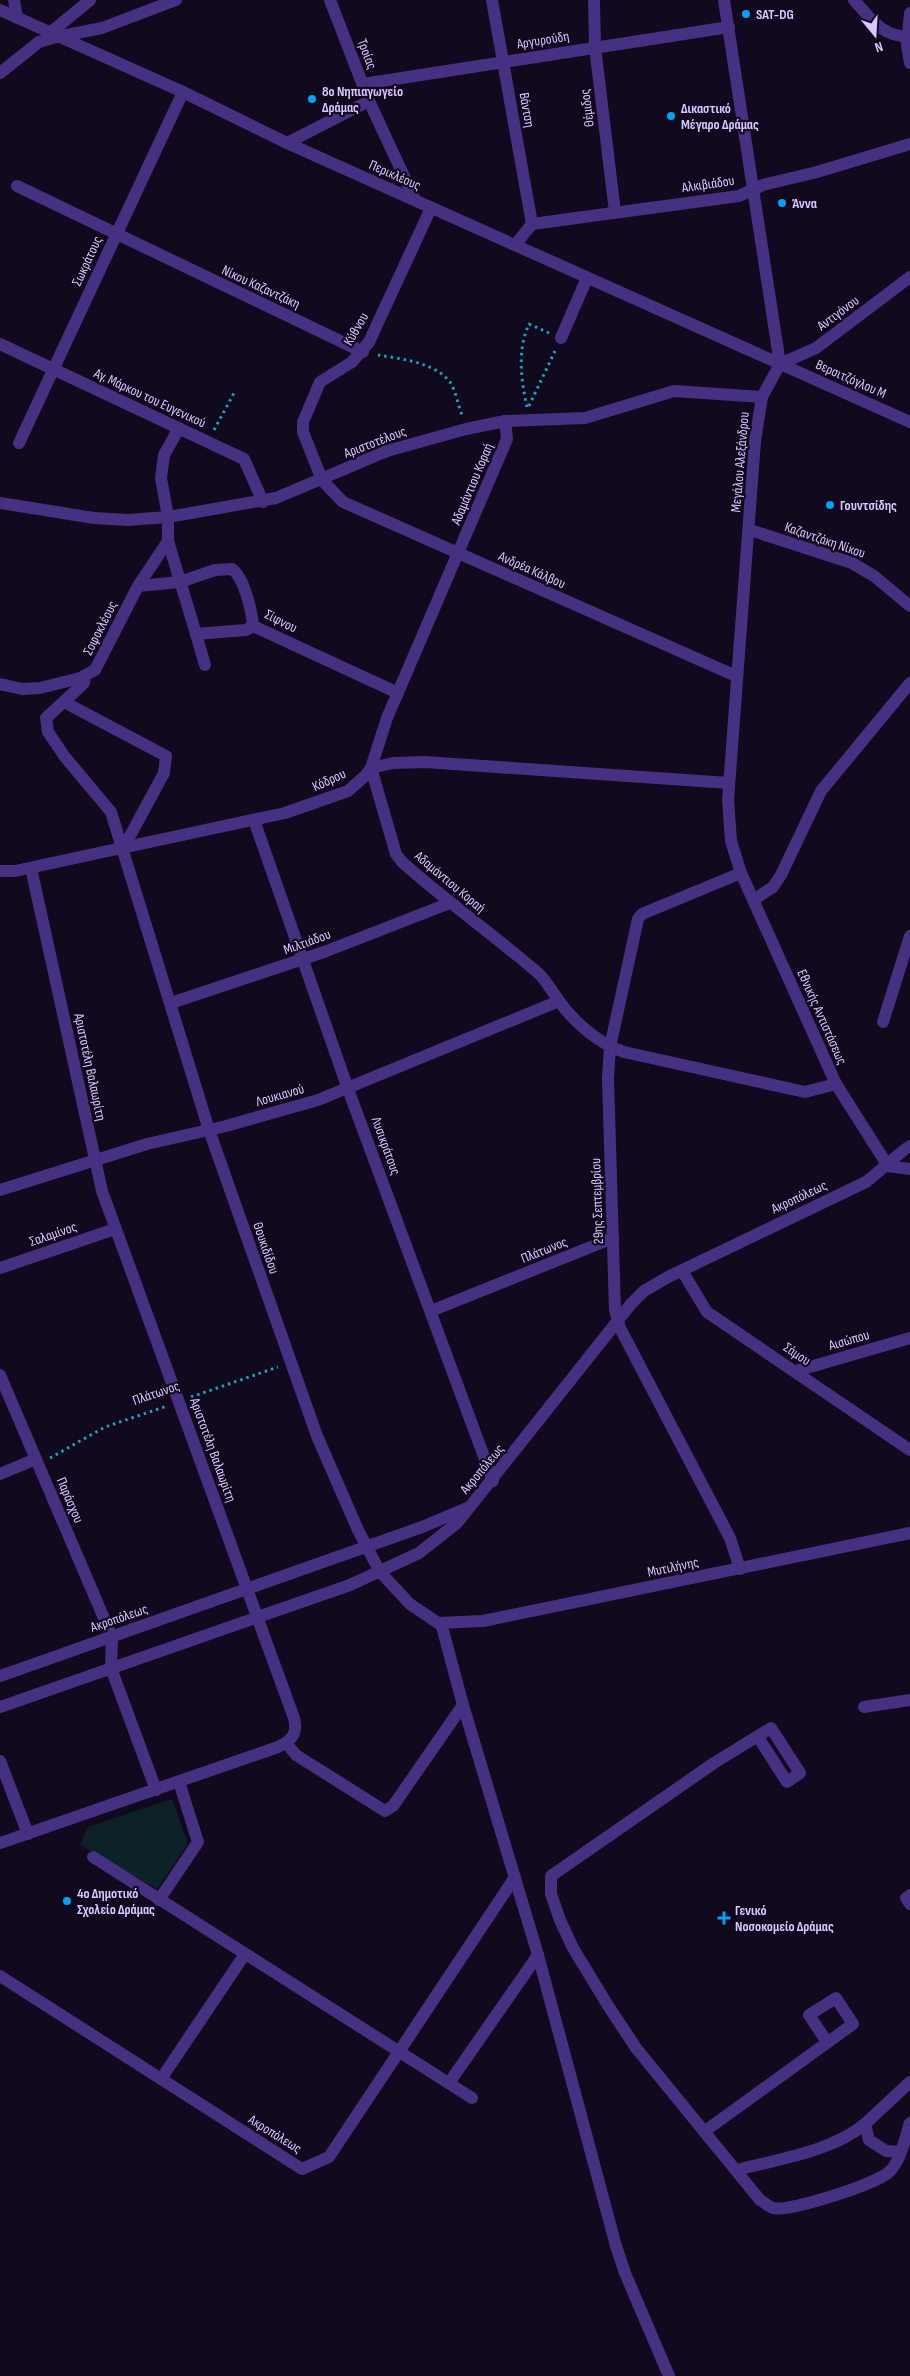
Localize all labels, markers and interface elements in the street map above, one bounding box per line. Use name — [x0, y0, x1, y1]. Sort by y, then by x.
place label: SAT-DG — [756, 6, 794, 23]
marker: SAT-DG — [740, 8, 752, 20]
north arrow — [850, 10, 900, 60]
street label: Αργυρούδη — [515, 27, 570, 53]
street label: Τροίας — [353, 36, 381, 72]
text: N — [873, 38, 885, 56]
place label: 8ο Νηπιαγωγείο Δράμας — [322, 83, 403, 116]
street label: Θέμιδος — [576, 88, 598, 128]
street label: Βάντση — [516, 91, 538, 129]
marker: 8ο Νηπιαγωγείο Δράμας — [306, 93, 318, 105]
place label: Δικαστικό Μέγαρο Δράμας — [681, 100, 759, 133]
marker: Δικαστικό Μέγαρο Δράμας — [665, 110, 677, 122]
street label: Περικλέους — [366, 156, 424, 194]
street label: Αλκιβιάδου — [680, 172, 735, 196]
place label: Άννα — [792, 195, 818, 212]
marker: Άννα — [776, 197, 788, 209]
street label: Σωκράτους — [68, 233, 106, 289]
street label: Νίκου Καζαντζάκη — [219, 261, 303, 313]
street label: Αντιγόνου — [813, 292, 862, 335]
street label: Κύθνου — [340, 309, 372, 349]
street label: Βερσιτζόγλου Μ — [813, 356, 889, 402]
street label: Αγ. Μάρκου του Ευγενικού — [91, 364, 209, 431]
street label: Μεγάλου Αλεξάνδρου — [727, 411, 753, 513]
street label: Αριστοτέλους — [340, 422, 409, 462]
street label: Αδαμάντιου Κοραή — [447, 441, 497, 528]
place label: Γουντσίδης — [840, 497, 897, 514]
marker: Γουντσίδης — [824, 499, 836, 511]
street label: Καζαντζάκη Νίκου — [782, 518, 868, 562]
street label: Ανδρέα Κάλβου — [495, 547, 568, 592]
street label: Σοφοκλέους — [79, 598, 121, 658]
street label: Σίφνου — [262, 606, 300, 636]
street label: Κόδρου — [309, 765, 349, 795]
street label: Αδαμάντιου Κοραή — [410, 847, 489, 917]
street label: Μιλτιάδου — [281, 926, 333, 958]
street label: Εθνικής Αντιστάσεως — [793, 967, 851, 1067]
street label: Αριστοτέλη Βαλαωρίτη — [70, 1011, 110, 1122]
street label: Λουκιανού — [253, 1080, 306, 1110]
street label: Λυσικράτους — [367, 1114, 404, 1177]
street label: 29ης Σεπτεμβρίου — [587, 1158, 607, 1244]
street label: Ακροπόλεως — [767, 1177, 830, 1218]
street label: Σαλαμίνος — [27, 1218, 79, 1250]
street label: Θουκιδίδου — [249, 1220, 283, 1276]
street label: Πλάτωνος — [518, 1233, 570, 1267]
street label: Αισώπου — [826, 1326, 871, 1354]
street label: Σάμου — [780, 1339, 814, 1369]
street label: Πλάτωνος — [130, 1377, 182, 1409]
street label: Αριστοτέλη Βαλαωρίτη — [186, 1395, 240, 1504]
street label: Ακροπόλεως — [456, 1441, 508, 1498]
street label: Παράσχου — [53, 1475, 87, 1525]
street label: Μυτιλήνης — [646, 1553, 700, 1581]
street label: Ακροπόλεως — [87, 1600, 150, 1636]
place label: 4ο Δημοτικό Σχολείο Δράμας — [77, 1885, 155, 1918]
marker: 4ο Δημοτικό Σχολείο Δράμας — [61, 1895, 73, 1907]
place label: Γενικό Νοσοκομείο Δράμας — [735, 1902, 834, 1935]
marker: Γενικό Νοσοκομείο Δράμας — [717, 1911, 731, 1925]
street label: Ακροπόλεως — [244, 2110, 305, 2157]

